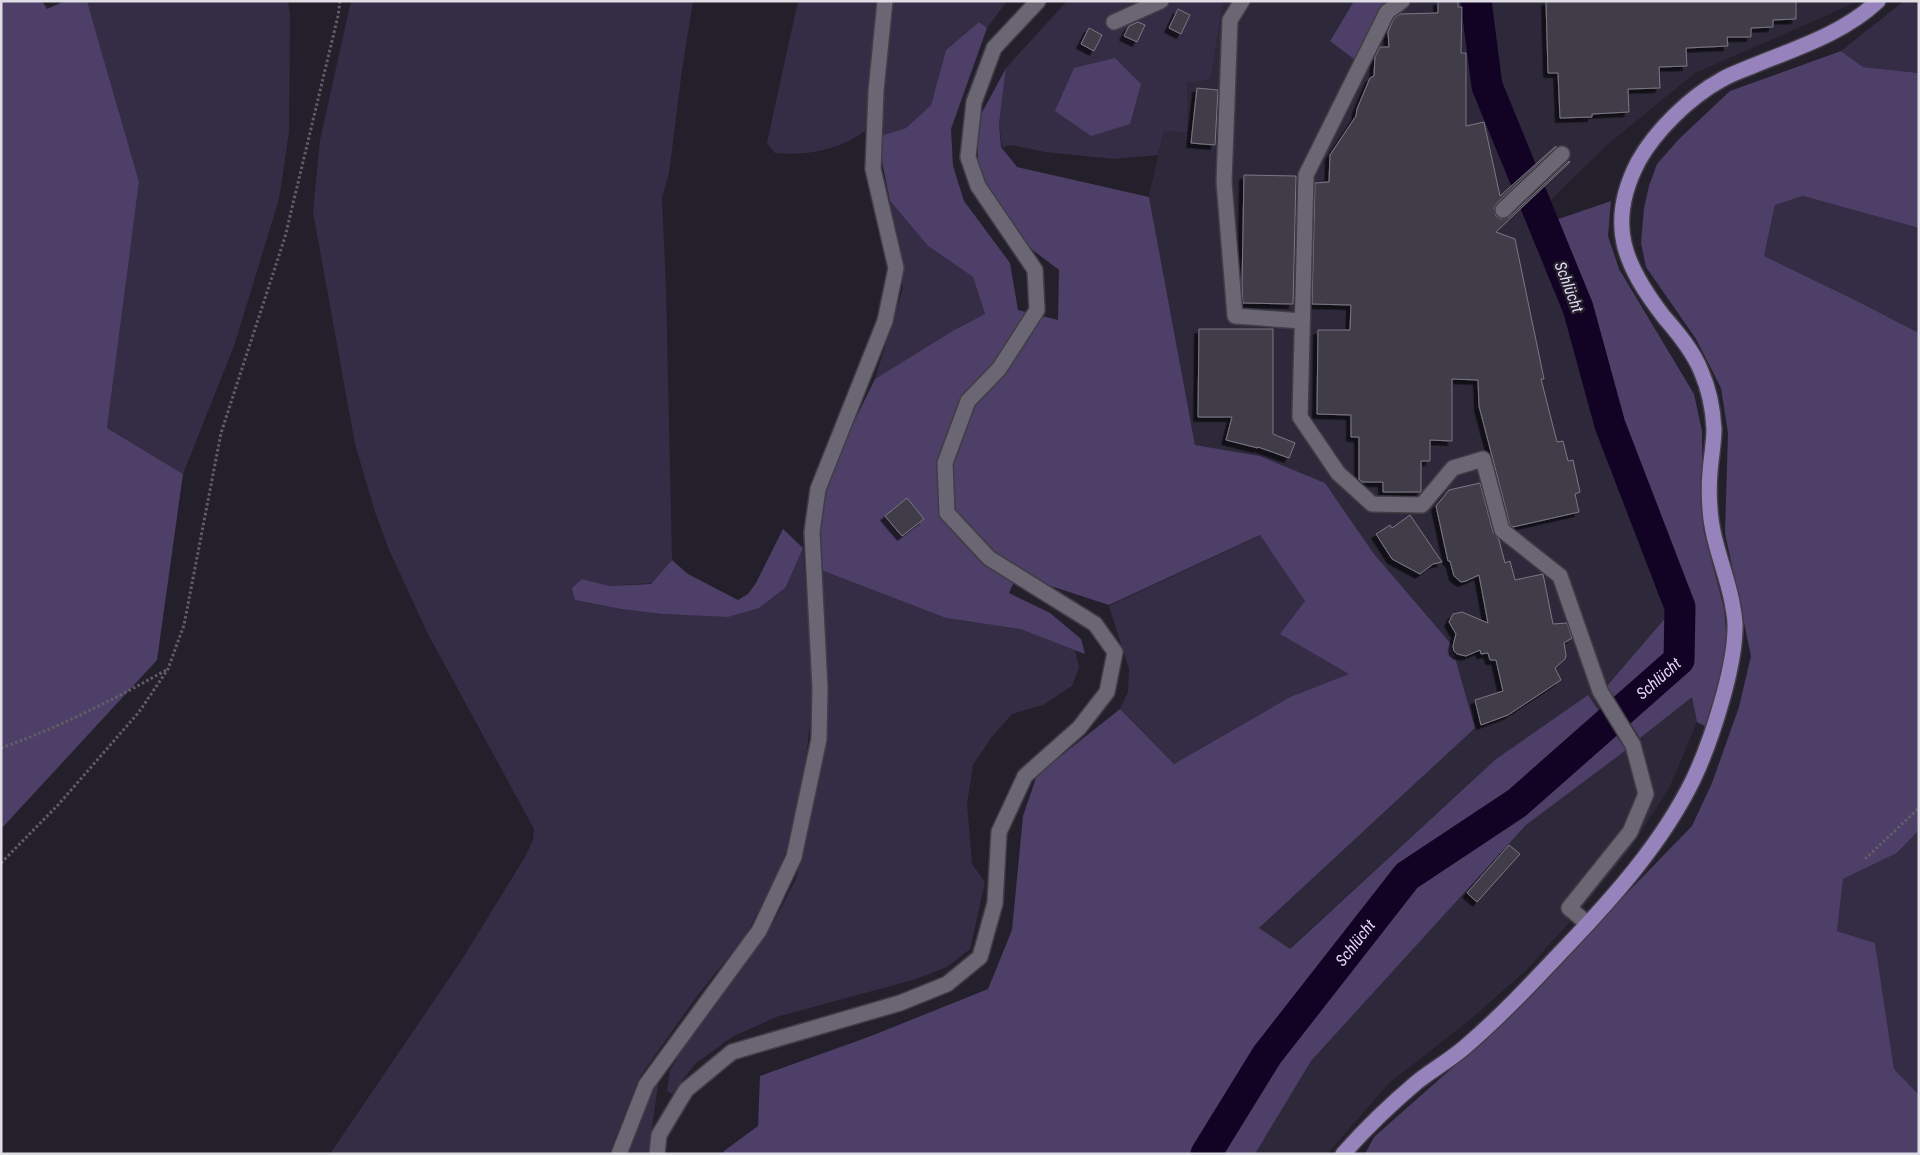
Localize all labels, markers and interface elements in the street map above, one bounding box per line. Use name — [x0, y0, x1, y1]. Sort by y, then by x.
water label: Schlücht — [1551, 259, 1588, 316]
water label: Schlücht — [1632, 653, 1685, 703]
water label: Schlücht — [1331, 916, 1379, 969]

